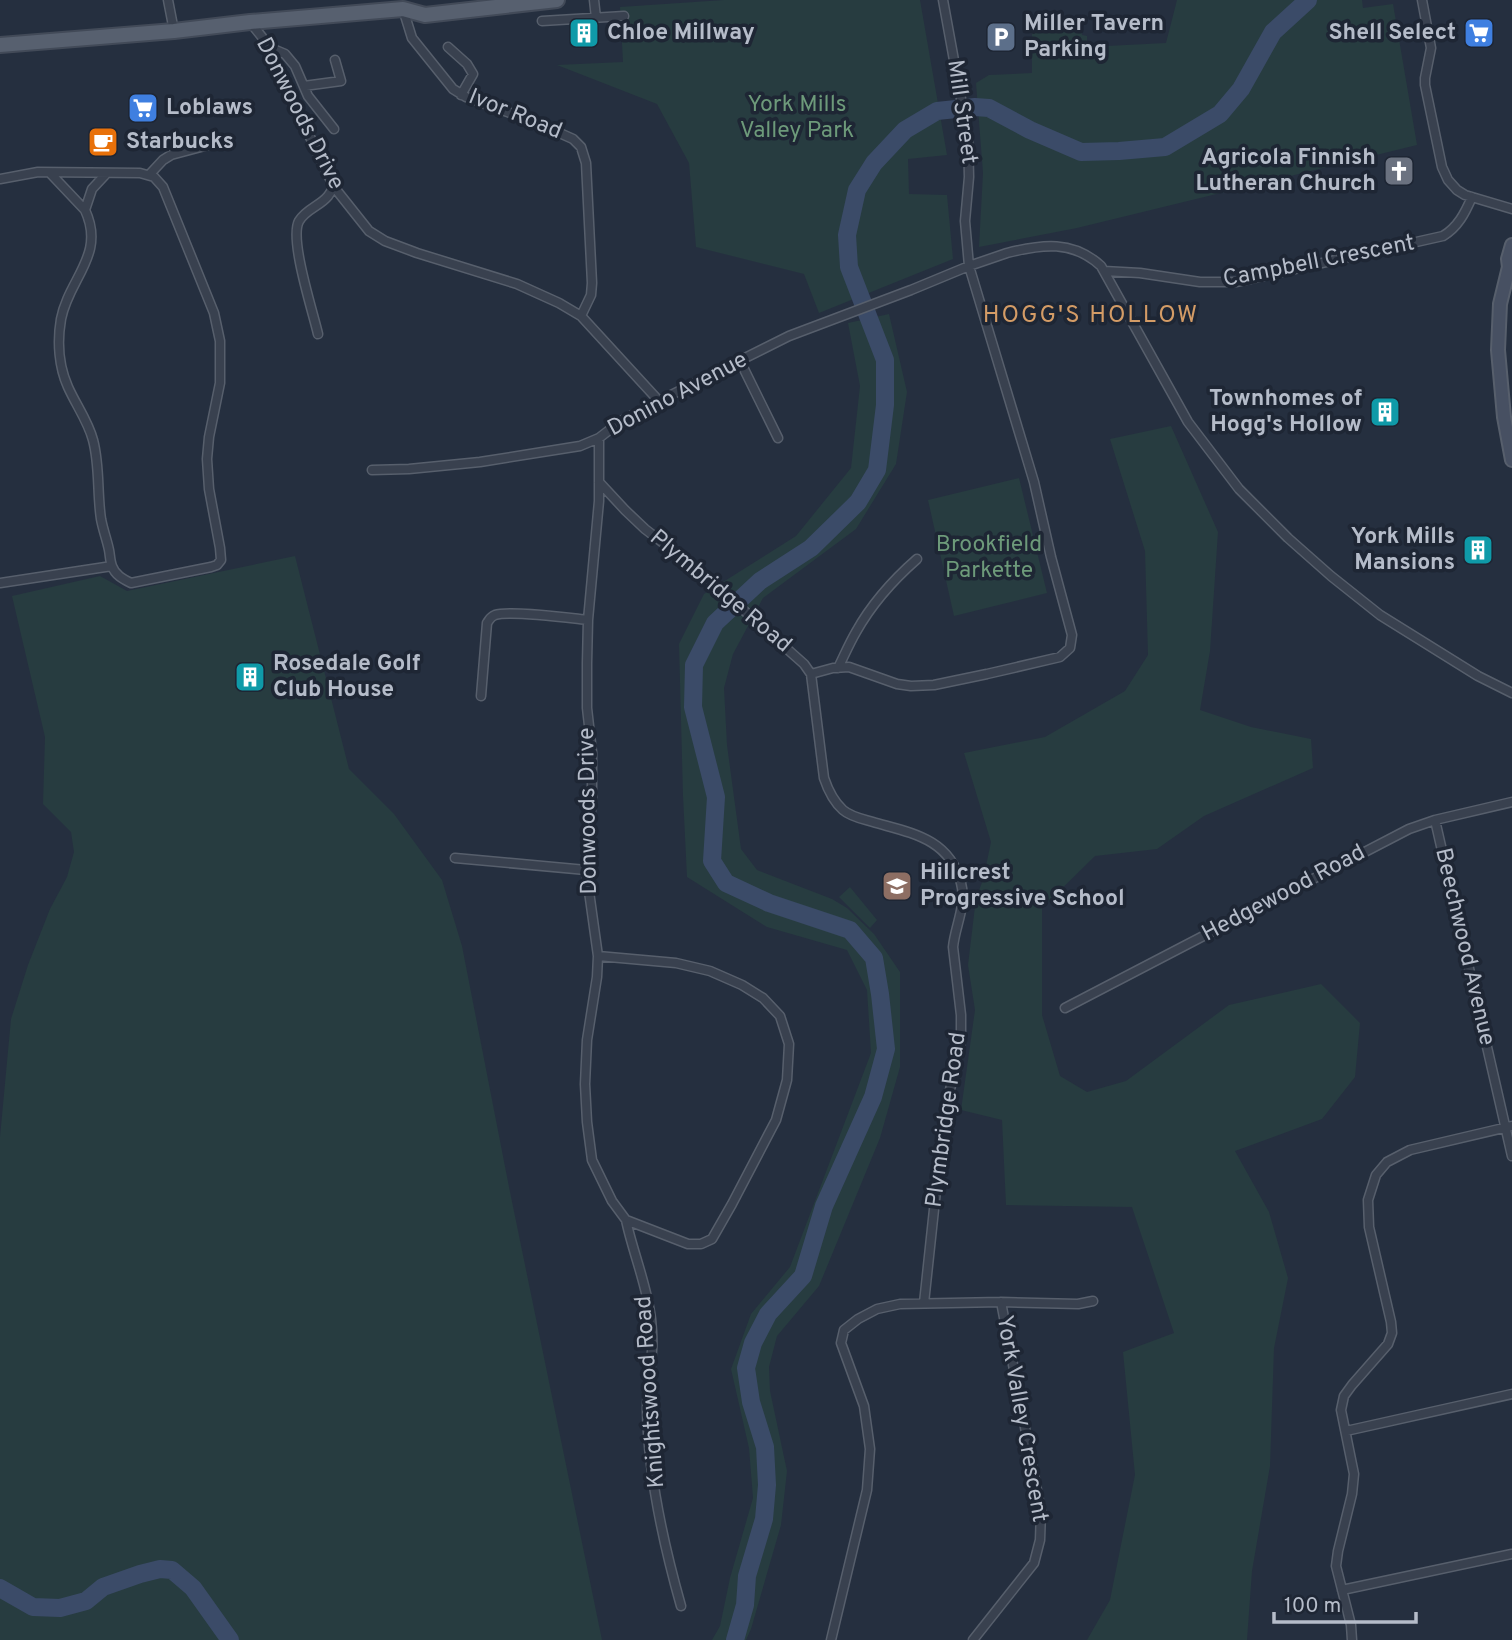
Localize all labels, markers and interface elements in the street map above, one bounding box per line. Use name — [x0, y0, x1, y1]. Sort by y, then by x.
place label: Miller Tavern Parking — [1024, 10, 1164, 65]
building icon: Chloe Millway — [567, 16, 601, 50]
supermarket icon: Shell Select — [1462, 16, 1496, 50]
place label: Chloe Millway — [607, 19, 755, 48]
place label: Shell Select — [1328, 19, 1456, 48]
parking icon: Miller Tavern Parking — [984, 20, 1018, 54]
street label: Donwoods Drive — [248, 33, 350, 195]
street label: Mill Street — [939, 58, 983, 166]
street label: Ivor Road — [464, 83, 566, 147]
supermarket icon: Loblaws — [126, 91, 160, 125]
park label: York Mills Valley Park — [740, 91, 854, 146]
place label: Loblaws — [166, 94, 253, 123]
cafe icon: Starbucks — [86, 125, 120, 159]
place label: Starbucks — [126, 128, 234, 157]
place label: Agricola Finnish Lutheran Church — [1196, 144, 1376, 199]
church icon: Agricola Finnish Lutheran Church — [1382, 154, 1416, 188]
street label: Campbell Crescent — [1221, 229, 1417, 295]
district label: HOGG'S HOLLOW — [983, 301, 1199, 331]
street label: Donino Avenue — [603, 346, 753, 444]
place label: Townhomes of Hogg's Hollow — [1209, 385, 1362, 440]
building icon: Townhomes of Hogg's Hollow — [1368, 395, 1402, 429]
place label: York Mills Mansions — [1351, 523, 1455, 578]
street label: Plymbridge Road — [643, 524, 797, 660]
park label: Brookfield Parkette — [936, 531, 1042, 586]
building icon: York Mills Mansions — [1461, 533, 1495, 567]
place label: Rosedale Golf Club House — [273, 650, 420, 705]
building icon: Rosedale Golf Club House — [233, 660, 267, 694]
street label: Donwoods Drive — [573, 727, 605, 895]
street label: Hedgewood Road — [1197, 839, 1371, 949]
street label: Beechwood Avenue — [1427, 845, 1501, 1049]
place label: Hillcrest Progressive School — [920, 859, 1125, 914]
school or university icon: Hillcrest Progressive School — [880, 869, 914, 903]
street label: Plymbridge Road — [920, 1031, 974, 1209]
street label: Knightswood Road — [630, 1295, 672, 1489]
street label: York Valley Crescent — [989, 1313, 1053, 1525]
scale bar — [1274, 1580, 1416, 1624]
text: 100 m — [1284, 1593, 1341, 1620]

